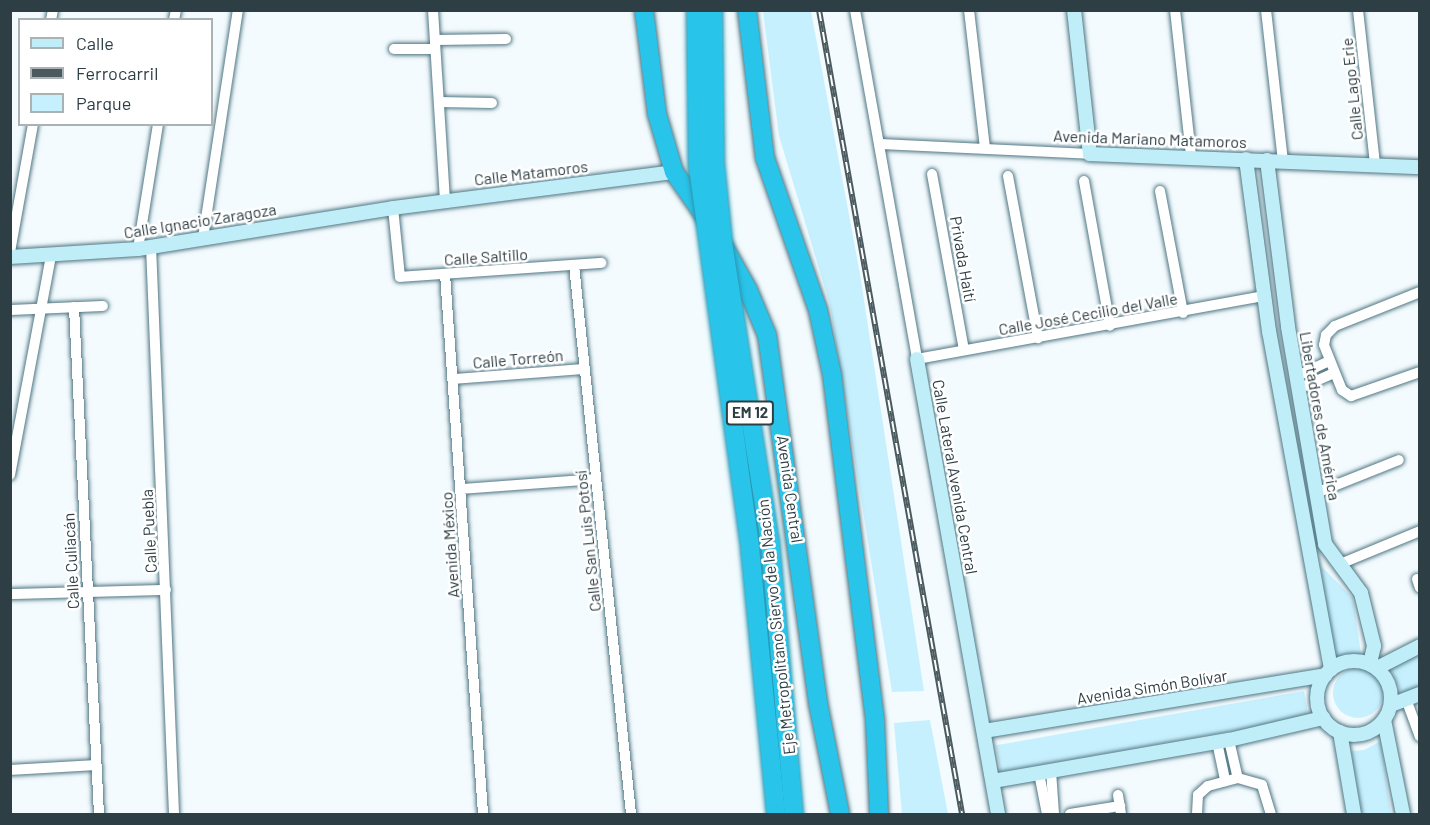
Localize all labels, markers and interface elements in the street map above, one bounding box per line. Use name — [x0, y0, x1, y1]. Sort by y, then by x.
legend — [18, 18, 213, 126]
text: Calle — [76, 32, 114, 54]
street label: Calle Lago Erie — [1337, 37, 1367, 141]
text: Ferrocarril — [76, 62, 158, 84]
text: Parque — [76, 92, 131, 114]
street label: Avenida Mariano Matamoros — [1053, 126, 1247, 152]
street label: Calle Matamoros — [473, 156, 589, 190]
street label: Calle Ignacio Zaragoza — [122, 199, 278, 243]
street label: Privada Haití — [946, 214, 980, 304]
street label: Calle Saltillo — [443, 244, 529, 270]
street label: Calle José Cecilio del Valle — [997, 289, 1179, 339]
street label: Libertadores de América — [1296, 330, 1344, 502]
street label: Calle Torreón — [472, 345, 564, 373]
street label: Calle Lateral Avenida Central — [928, 378, 982, 576]
road number: EM 12 — [724, 401, 776, 425]
street label: Avenida Central — [773, 434, 807, 544]
street label: Calle San Luis Potosí — [571, 469, 605, 613]
street label: Calle Puebla — [137, 489, 161, 573]
street label: Avenida México — [437, 491, 463, 599]
street label: Eje Metropolitano Siervo de la Nación — [753, 498, 799, 756]
street label: Calle Culiacán — [59, 512, 83, 610]
street label: Avenida Simón Bolívar — [1075, 666, 1229, 708]

